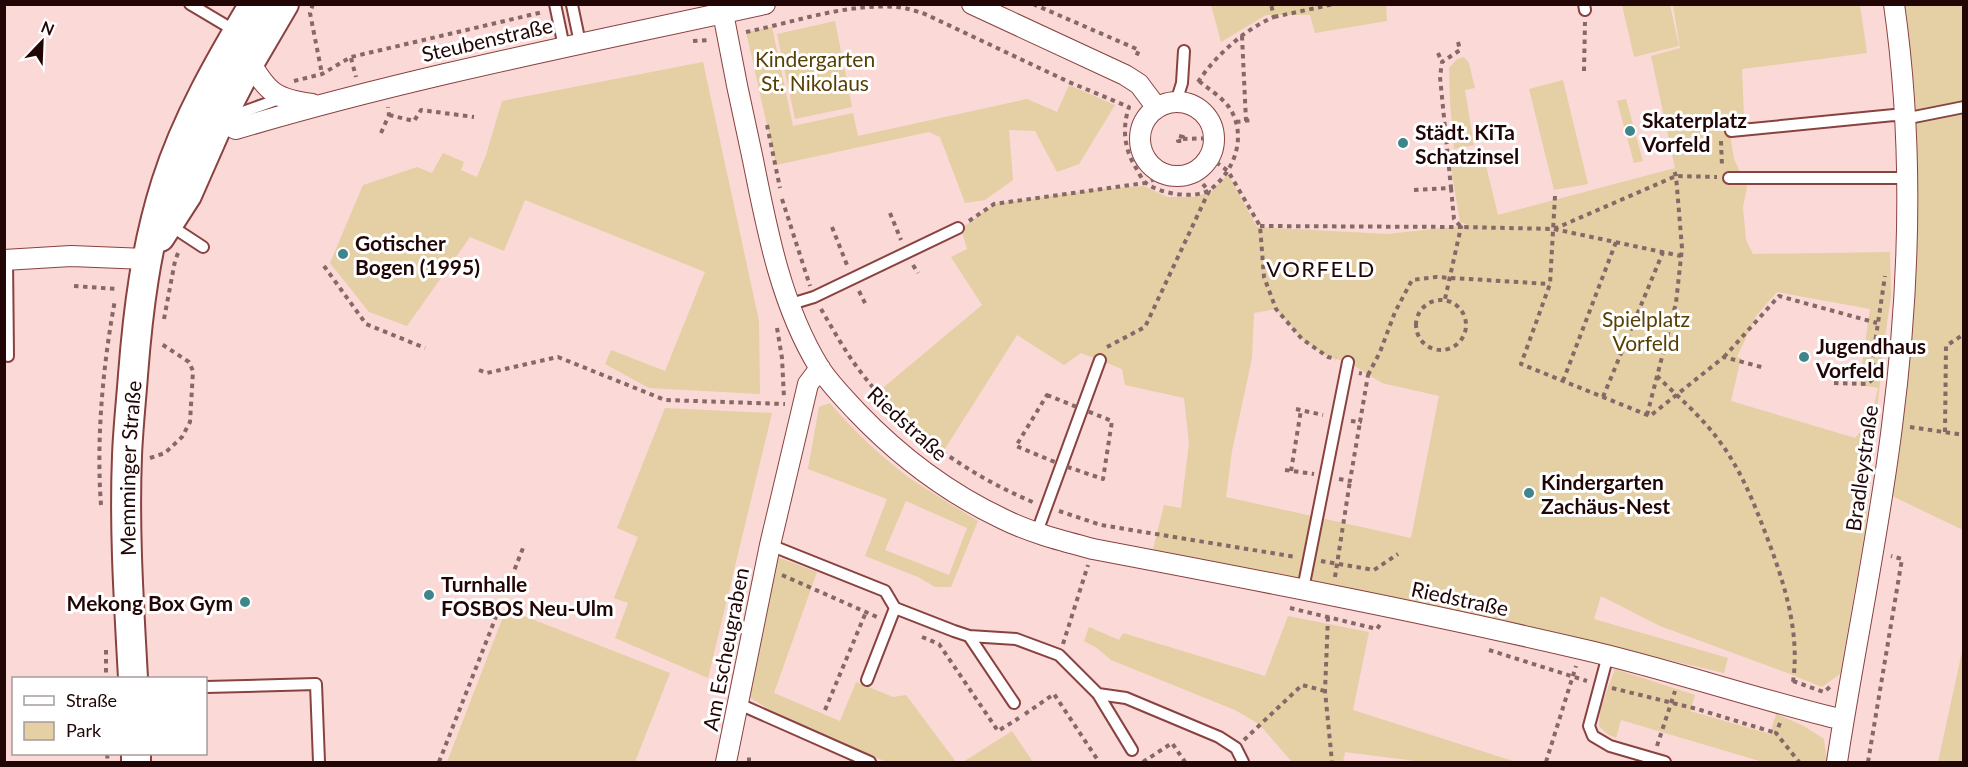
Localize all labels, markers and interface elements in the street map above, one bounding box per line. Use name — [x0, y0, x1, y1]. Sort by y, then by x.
north arrow — [12, 12, 72, 72]
street label: Steubenstraße — [419, 12, 555, 66]
text: N — [39, 17, 57, 39]
park label: Kindergarten St. Nikolaus — [755, 46, 875, 95]
place label: Skaterplatz Vorfeld — [1641, 107, 1747, 156]
place label: Städt. KiTa Schatzinsel — [1415, 119, 1519, 168]
marker: Skaterplatz Vorfeld — [1623, 124, 1637, 138]
marker: Städt. KiTa Schatzinsel — [1396, 136, 1410, 150]
place label: Gotischer Bogen (1995) — [355, 230, 480, 279]
marker: Gotischer Bogen (1995) — [336, 247, 350, 261]
district label: VORFELD — [1266, 255, 1376, 282]
park label: Spielplatz Vorfeld — [1602, 306, 1690, 355]
place label: Jugendhaus Vorfeld — [1815, 333, 1926, 382]
marker: Jugendhaus Vorfeld — [1797, 350, 1811, 364]
street label: Memminger Straße — [114, 379, 145, 556]
street label: Riedstraße — [863, 381, 953, 465]
street label: Bradleystraße — [1840, 403, 1882, 533]
place label: Kindergarten Zachäus-Nest — [1541, 469, 1670, 518]
marker: Kindergarten Zachäus-Nest — [1522, 486, 1536, 500]
street label: Am Escheugraben — [697, 565, 753, 733]
place label: Turnhalle FOSBOS Neu-Ulm — [441, 571, 614, 620]
street label: Riedstraße — [1409, 576, 1511, 620]
marker: Turnhalle FOSBOS Neu-Ulm — [422, 588, 436, 602]
place label: Mekong Box Gym — [67, 590, 233, 615]
marker: Mekong Box Gym — [238, 595, 252, 609]
legend — [12, 677, 207, 755]
text: Straße — [66, 689, 117, 711]
text: Park — [66, 719, 102, 741]

